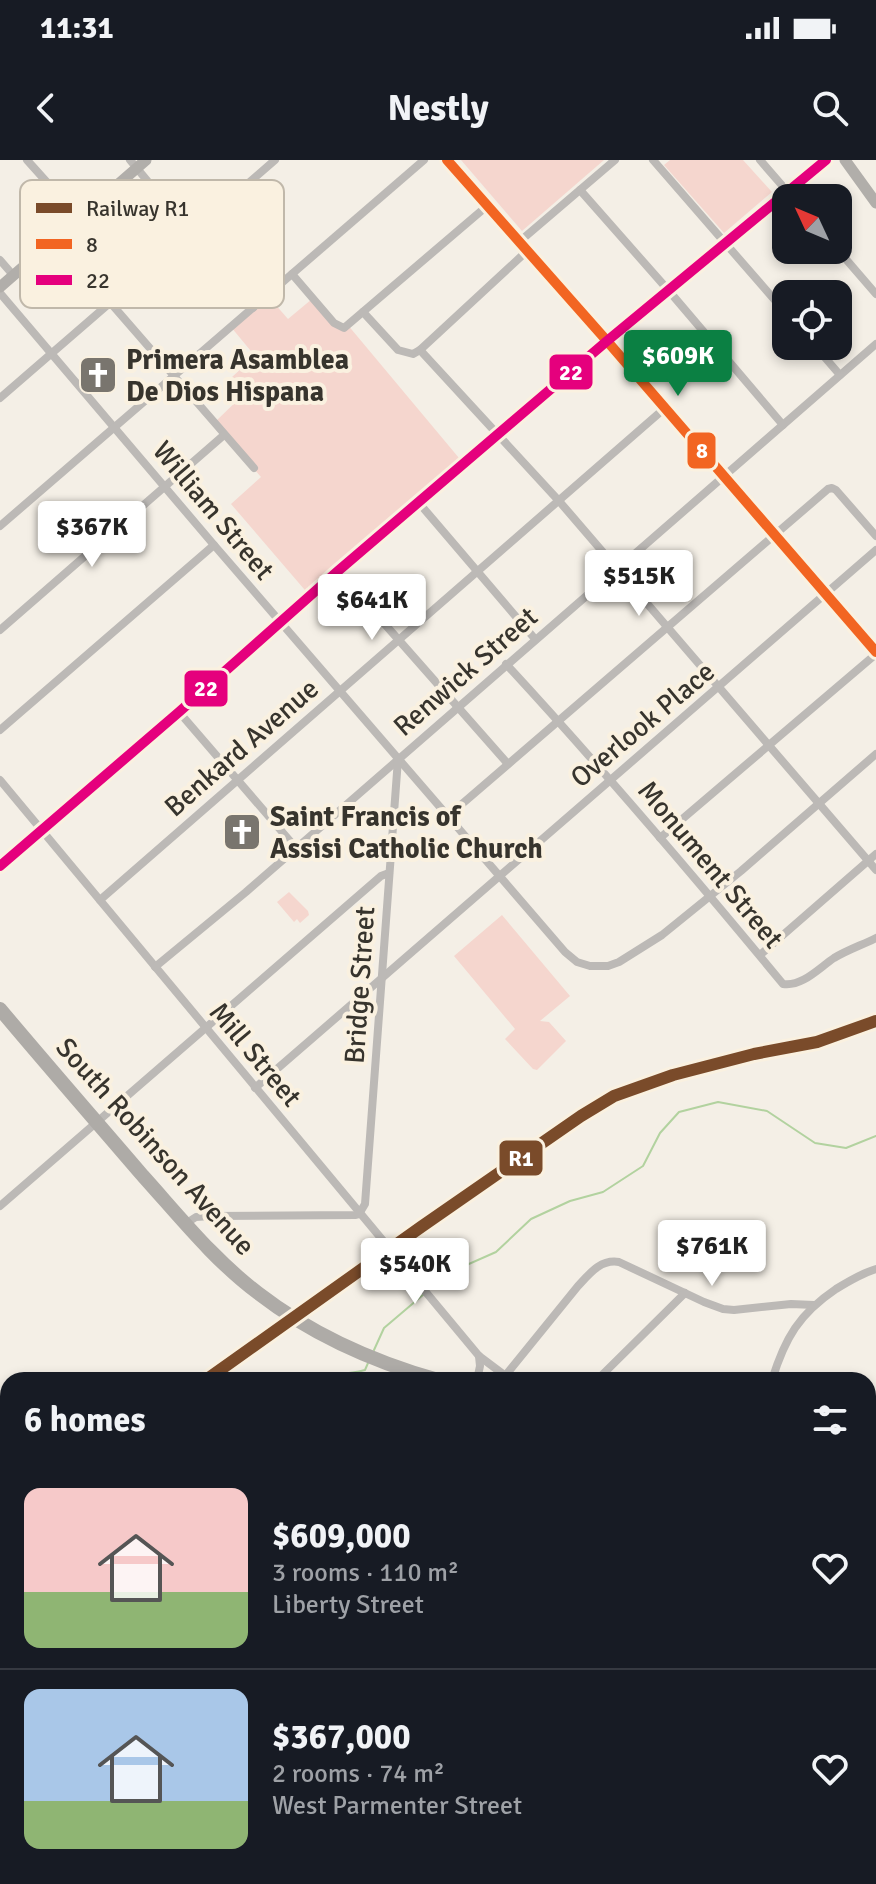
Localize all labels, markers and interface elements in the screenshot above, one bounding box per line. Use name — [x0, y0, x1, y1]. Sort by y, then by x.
text: 11:31 — [40, 10, 114, 47]
icon: back — [24, 86, 68, 130]
text: Nestly — [387, 86, 489, 131]
icon: search — [808, 86, 852, 130]
legend — [20, 180, 284, 308]
north arrow — [772, 184, 852, 264]
map controls — [772, 184, 852, 360]
text: Railway R1 — [86, 195, 189, 222]
text: 8 — [86, 231, 98, 258]
text: 22 — [86, 267, 110, 294]
button: locate — [772, 280, 852, 360]
pin: $609K — [622, 330, 734, 398]
text: $609K — [642, 340, 714, 372]
place label: Primera Asamblea De Dios Hispana — [126, 343, 349, 409]
line badge: 22 — [548, 353, 594, 391]
church icon: Primera Asamblea De Dios Hispana — [77, 354, 119, 396]
text: 22 — [559, 359, 583, 386]
line badge: 8 — [686, 431, 717, 470]
street label: William Street — [145, 434, 281, 587]
text: 8 — [696, 437, 708, 464]
pin: $367K — [36, 501, 148, 569]
text: $367K — [56, 511, 128, 543]
pin: $515K — [583, 550, 695, 618]
text: $515K — [603, 560, 675, 592]
pin: $641K — [316, 574, 428, 642]
text: $641K — [336, 584, 408, 616]
street label: Renwick Street — [387, 600, 545, 744]
street label: Overlook Place — [564, 655, 722, 795]
line badge: 22 — [183, 669, 229, 708]
street label: Benkard Avenue — [158, 672, 326, 824]
text: 22 — [194, 675, 218, 702]
street label: Monument Street — [630, 774, 790, 955]
place label: Saint Francis of Assisi Catholic Church — [270, 800, 543, 866]
church icon: Saint Francis of Assisi Catholic Church — [221, 811, 263, 853]
street label: Bridge Street — [338, 905, 382, 1065]
street label: Mill Street — [202, 996, 309, 1114]
street label: South Robinson Avenue — [49, 1031, 262, 1262]
line badge: R1 — [498, 1139, 544, 1177]
text: R1 — [508, 1145, 534, 1172]
pin: $761K — [656, 1220, 768, 1288]
text: $761K — [676, 1230, 748, 1262]
pin: $540K — [359, 1238, 471, 1306]
text: $540K — [379, 1248, 451, 1280]
icon: filters — [808, 1398, 852, 1442]
text: 6 homes — [24, 1399, 145, 1441]
text: $609,000 — [272, 1515, 411, 1557]
icon: home — [88, 1520, 184, 1616]
icon: heart — [808, 1546, 852, 1590]
text: 3 rooms · 110 m² — [272, 1557, 459, 1589]
text: Liberty Street — [272, 1589, 424, 1621]
text: $367,000 — [272, 1716, 411, 1758]
icon: home — [88, 1721, 184, 1817]
icon: heart — [808, 1747, 852, 1791]
text: 2 rooms · 74 m² — [272, 1758, 445, 1790]
text: West Parmenter Street — [272, 1790, 522, 1822]

